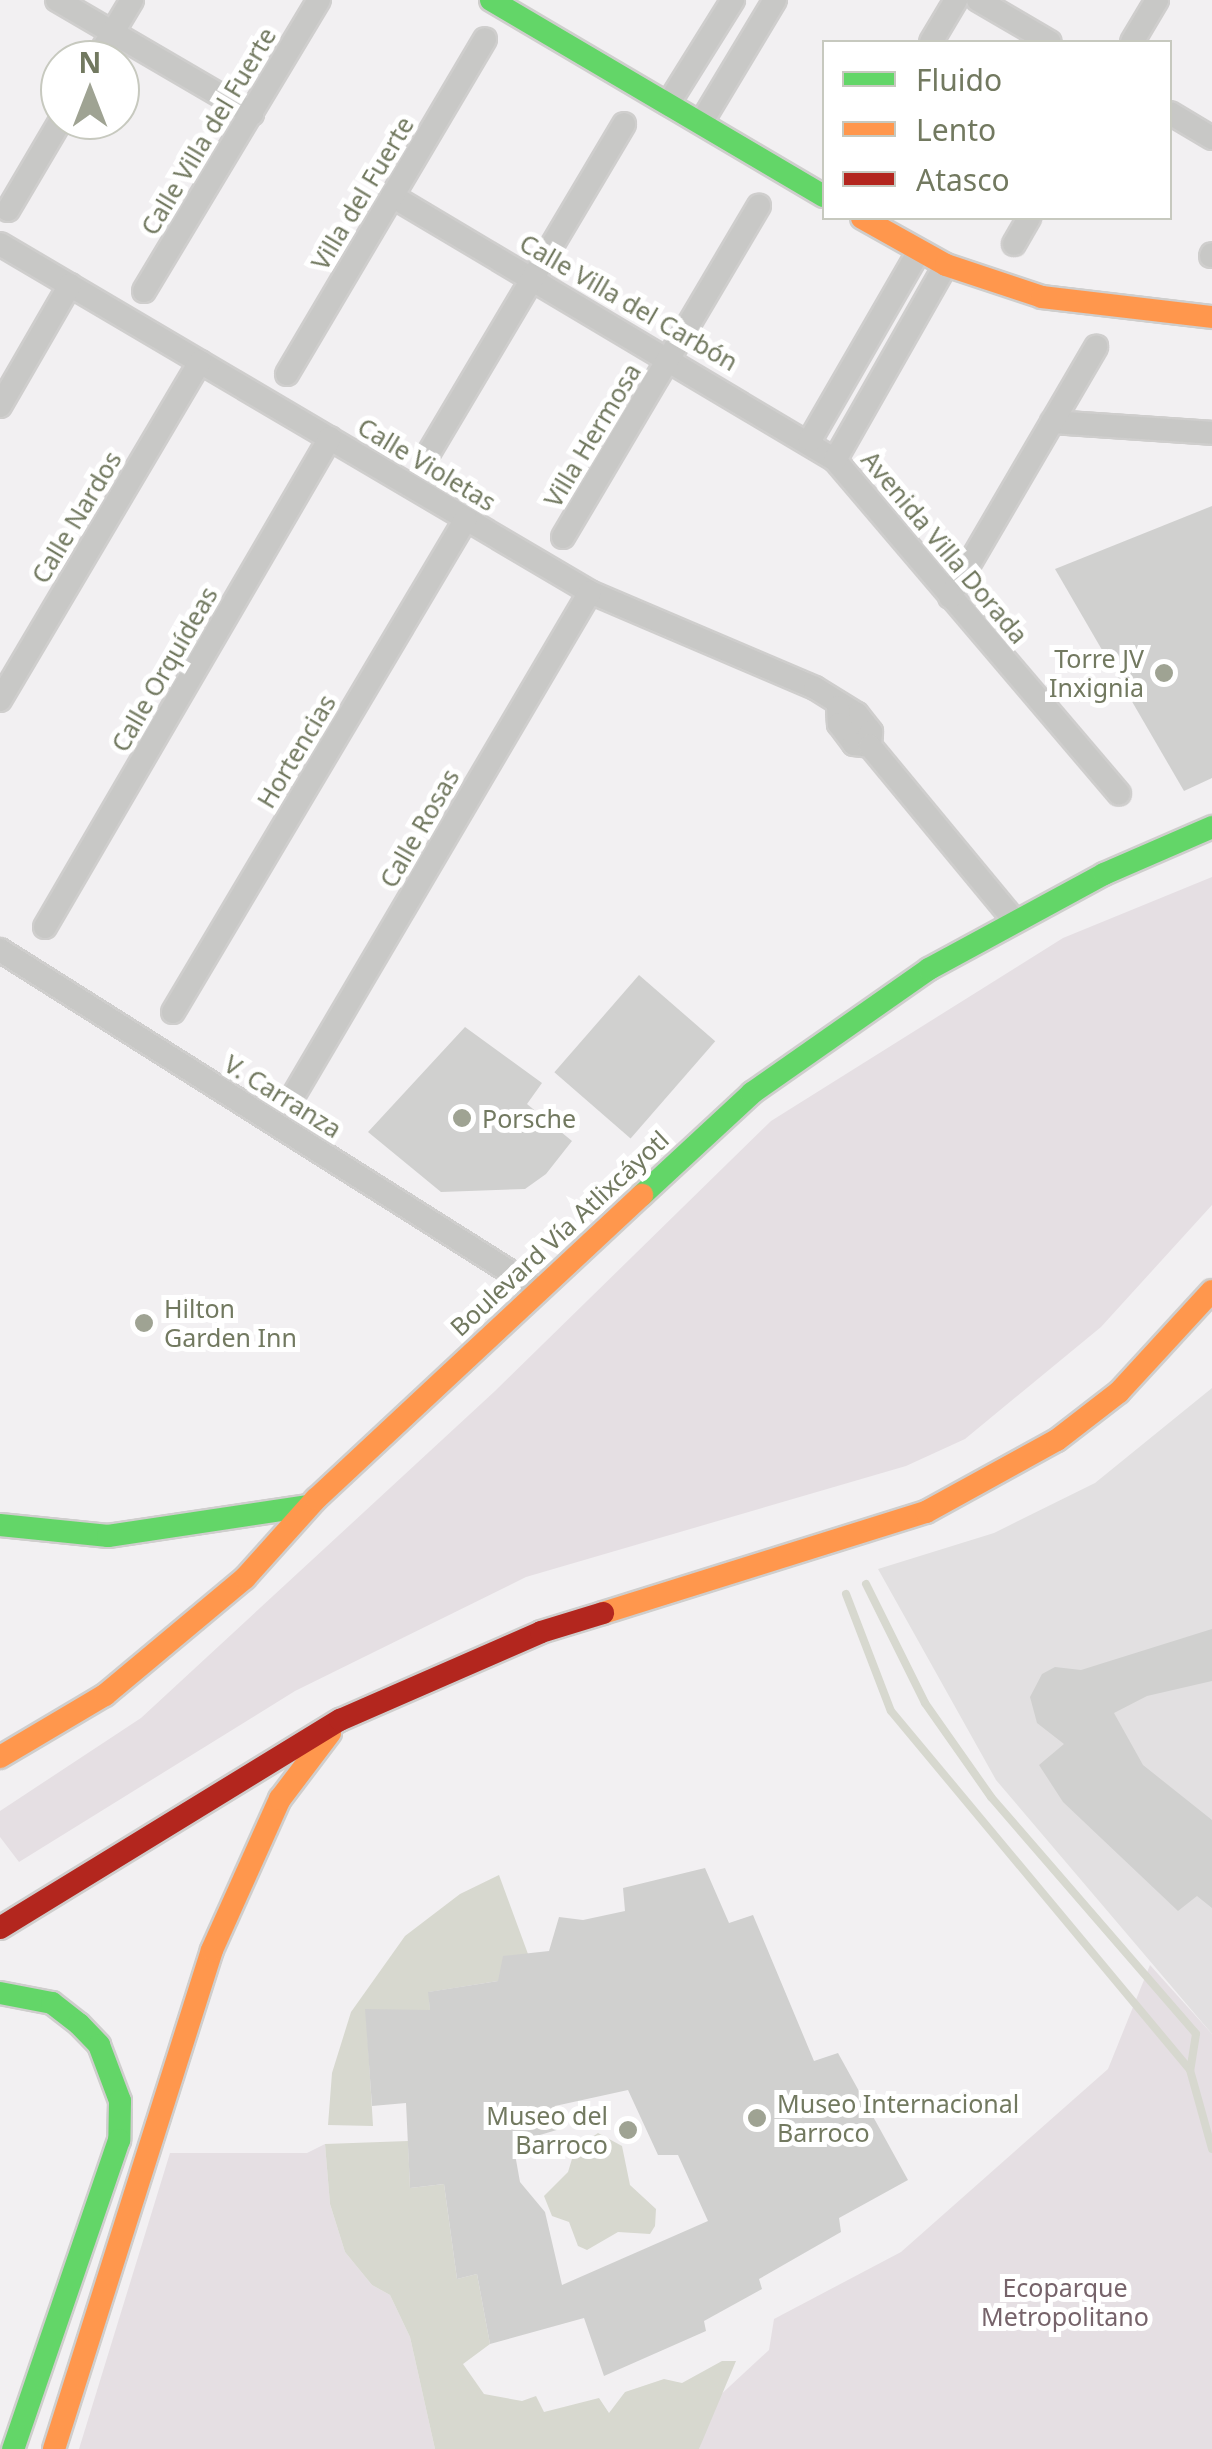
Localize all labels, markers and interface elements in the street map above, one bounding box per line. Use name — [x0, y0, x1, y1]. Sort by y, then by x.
street label: Calle Villa del Fuerte — [134, 22, 282, 240]
north arrow — [40, 40, 140, 140]
legend — [822, 40, 1172, 220]
text: N — [79, 43, 101, 81]
text: Fluido — [916, 59, 1002, 100]
text: Lento — [916, 109, 996, 150]
street label: Villa del Fuerte — [305, 111, 419, 275]
text: Atasco — [916, 159, 1010, 200]
street label: Calle Villa del Carbón — [515, 227, 743, 377]
street label: Villa Hermosa — [537, 358, 647, 512]
street label: Calle Violetas — [353, 411, 501, 517]
street label: Avenida Villa Dorada — [856, 445, 1034, 649]
street label: Calle Nardos — [25, 446, 127, 588]
street label: Calle Orquídeas — [105, 581, 223, 757]
place label: Torre JV Inxignia — [1049, 644, 1144, 703]
marker: Torre JV Inxignia — [1153, 662, 1175, 684]
street label: Hortencias — [250, 689, 342, 813]
street label: Calle Rosas — [373, 763, 465, 893]
street label: V. Carranza — [219, 1048, 347, 1144]
place label: Porsche — [482, 1103, 576, 1133]
marker: Porsche — [451, 1107, 473, 1129]
street label: Boulevard Vía Atlixcáyotl — [444, 1124, 674, 1342]
place label: Hilton Garden Inn — [164, 1294, 297, 1353]
marker: Hilton Garden Inn — [133, 1312, 155, 1334]
place label: Museo Internacional Barroco — [777, 2089, 1019, 2148]
place label: Museo del Barroco — [486, 2101, 608, 2160]
marker: Museo Internacional Barroco — [746, 2107, 768, 2129]
marker: Museo del Barroco — [617, 2119, 639, 2141]
park label: Ecoparque Metropolitano — [981, 2273, 1149, 2332]

